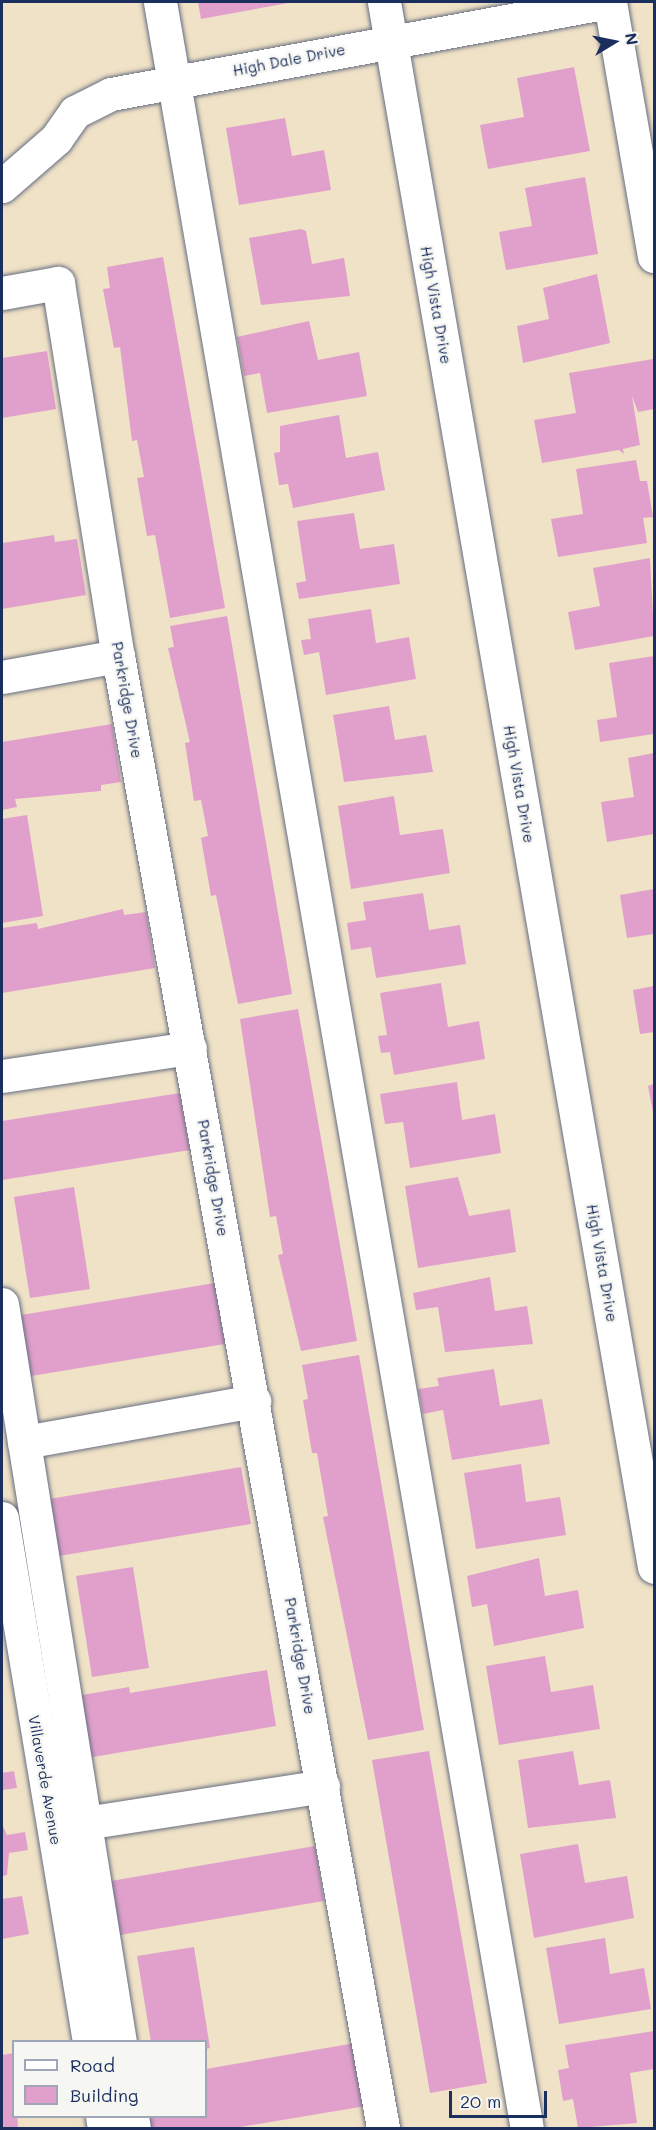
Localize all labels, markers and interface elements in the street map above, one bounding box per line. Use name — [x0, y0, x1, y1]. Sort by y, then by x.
north arrow — [584, 12, 644, 72]
text: N — [621, 31, 644, 47]
street label: High Dale Drive — [231, 40, 347, 80]
street label: High Vista Drive — [417, 245, 455, 365]
street label: Parkridge Drive — [108, 640, 146, 760]
street label: High Vista Drive — [500, 724, 538, 844]
street label: Parkridge Drive — [194, 1118, 232, 1238]
street label: High Vista Drive — [583, 1203, 621, 1323]
street label: Parkridge Drive — [281, 1596, 319, 1716]
street label: Villaverde Avenue — [25, 1714, 65, 1846]
legend — [12, 2040, 207, 2118]
text: Road — [70, 2053, 115, 2077]
scale bar — [452, 2079, 550, 2117]
text: Building — [70, 2083, 138, 2107]
text: 20 m — [460, 2089, 501, 2113]

